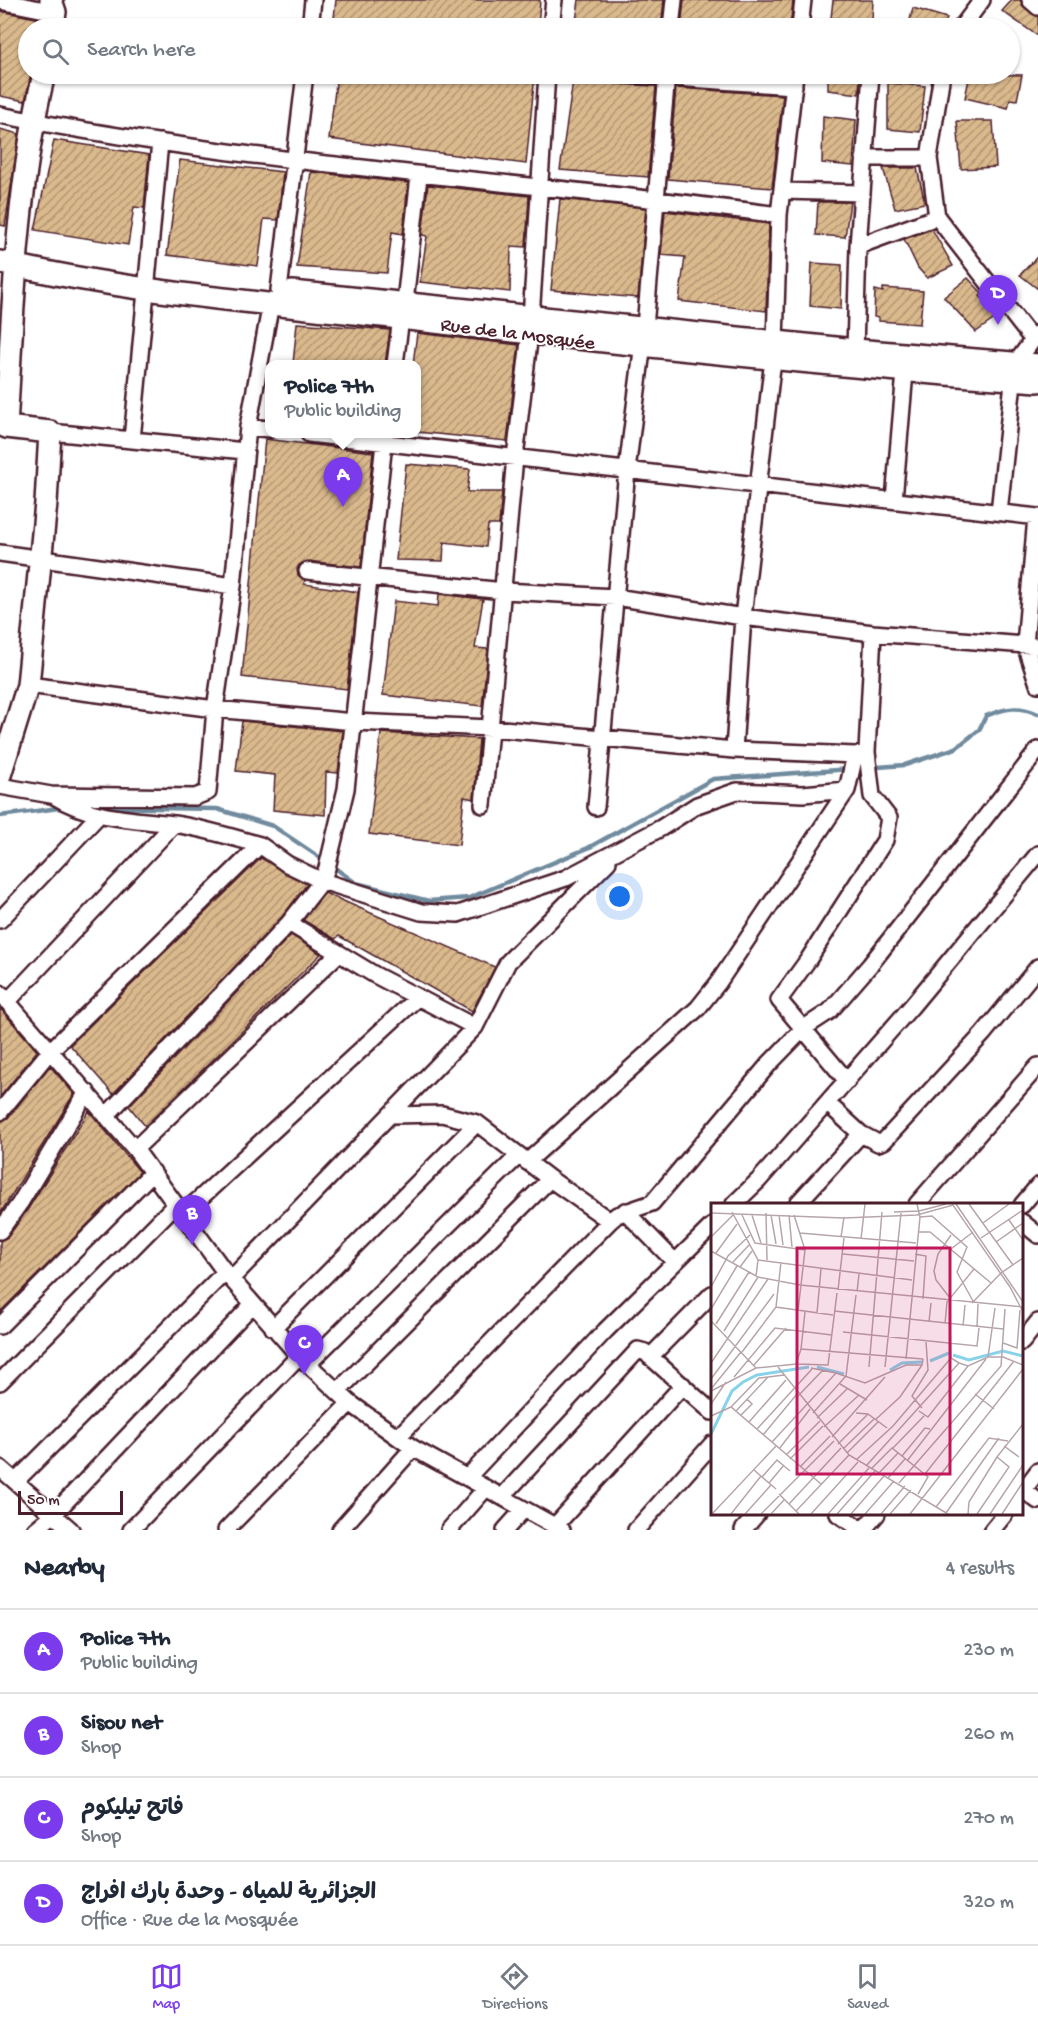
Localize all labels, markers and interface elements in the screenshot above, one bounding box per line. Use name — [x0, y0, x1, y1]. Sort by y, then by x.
search box — [18, 18, 1020, 84]
icon: search — [39, 35, 72, 68]
text: Search here — [87, 38, 195, 64]
pin: D — [978, 276, 1018, 325]
street label: Rue de la Mosquée — [439, 315, 597, 356]
popup — [265, 360, 421, 438]
text: Police 7th — [285, 375, 374, 401]
text: Public building — [285, 401, 401, 424]
pin: A — [324, 458, 362, 507]
your location — [605, 882, 634, 911]
pin: B — [172, 1196, 212, 1245]
inset map — [711, 1203, 1023, 1515]
pin: C — [284, 1326, 324, 1375]
scale bar — [18, 1488, 123, 1516]
text: 50 m — [27, 1492, 60, 1511]
text: Nearby — [24, 1554, 105, 1585]
text: 4 results — [946, 1558, 1014, 1581]
text: Police 7th — [81, 1627, 170, 1653]
text: A — [38, 1640, 49, 1663]
text: 230 m — [964, 1640, 1014, 1663]
text: Public building — [81, 1653, 198, 1676]
text: Sisou net — [81, 1711, 162, 1737]
text: B — [38, 1724, 49, 1747]
text: 260 m — [964, 1724, 1014, 1747]
text: Shop — [81, 1737, 121, 1760]
text: فاتح تيليكوم — [81, 1797, 184, 1823]
text: C — [38, 1808, 49, 1831]
text: 270 m — [964, 1808, 1014, 1831]
text: Shop — [81, 1826, 121, 1849]
text: الجزائرية للمياه - وحدة بارك افراج — [81, 1881, 376, 1907]
text: D — [37, 1892, 50, 1915]
text: 320 m — [964, 1892, 1014, 1915]
text: Office · Rue de la Mosquée — [81, 1910, 298, 1933]
tab: Map — [150, 1960, 183, 2015]
tab: Directions — [482, 1960, 548, 2015]
tab: Saved — [847, 1960, 888, 2015]

